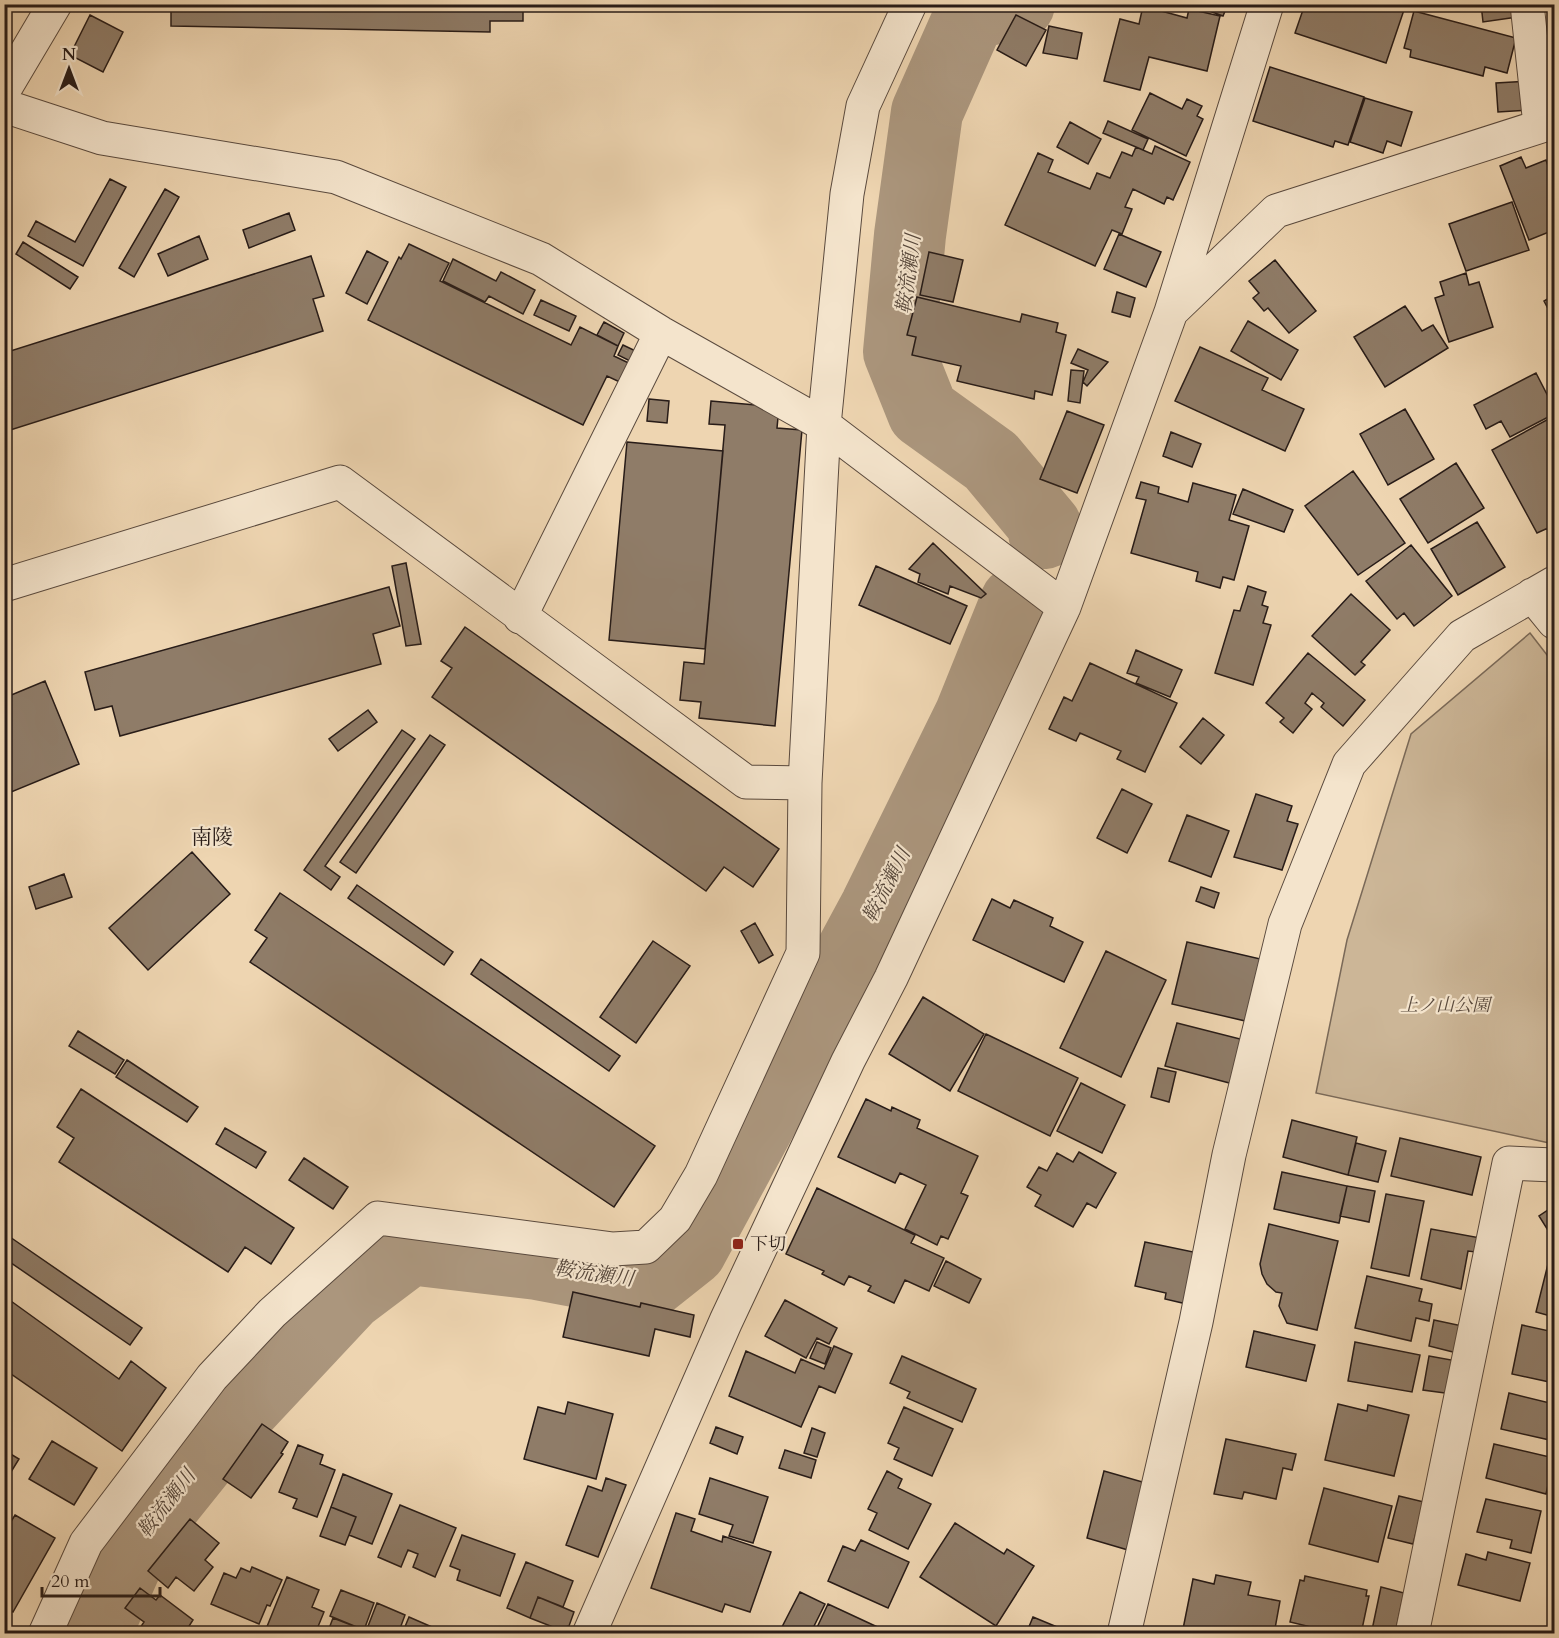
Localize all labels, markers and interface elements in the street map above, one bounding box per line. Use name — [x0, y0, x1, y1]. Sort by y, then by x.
north arrow — [39, 39, 99, 99]
text: N — [62, 44, 76, 66]
water label: 鞍流瀬川 — [890, 231, 927, 315]
district label: 南陵 — [191, 823, 233, 852]
water label: 鞍流瀬川 — [856, 842, 918, 927]
park label: 上ノ山公園 — [1400, 993, 1493, 1018]
place label: 下切 — [750, 1232, 786, 1257]
marker: 下切 — [731, 1237, 745, 1251]
water label: 鞍流瀬川 — [552, 1255, 637, 1293]
water label: 鞍流瀬川 — [131, 1462, 203, 1543]
scale bar — [42, 1560, 160, 1598]
text: 20 m — [51, 1569, 90, 1594]

